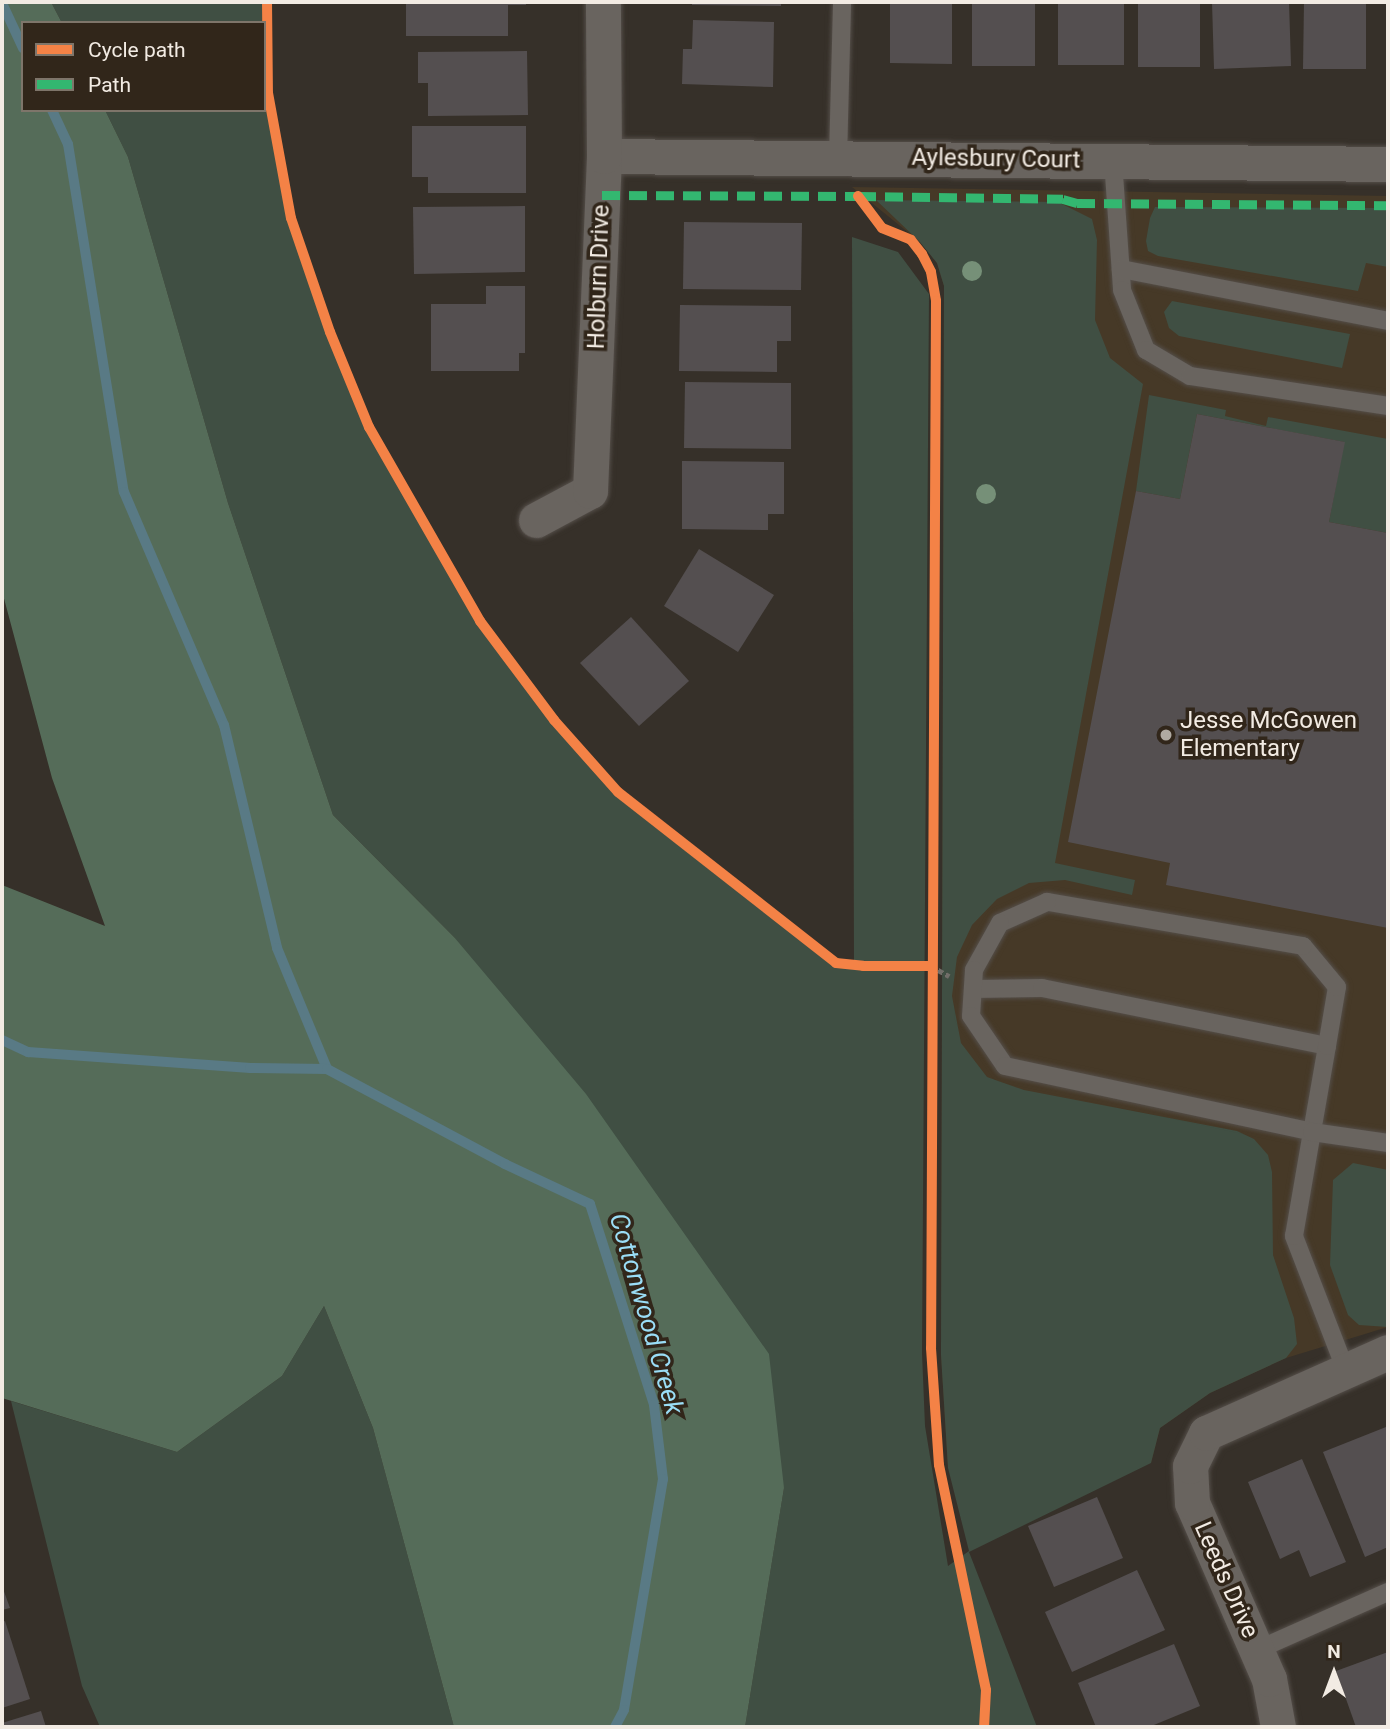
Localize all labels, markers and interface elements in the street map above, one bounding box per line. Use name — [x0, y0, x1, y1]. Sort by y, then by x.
legend — [21, 21, 266, 112]
text: Cycle path — [88, 38, 186, 62]
text: Path — [88, 73, 131, 97]
street label: Aylesbury Court — [911, 143, 1081, 175]
street label: Holburn Drive — [582, 204, 616, 350]
place label: Jesse McGowen Elementary — [1180, 707, 1357, 763]
marker: Jesse McGowen Elementary — [1158, 727, 1174, 743]
water label: Cottonwood Creek — [602, 1210, 690, 1418]
street label: Leeds Drive — [1188, 1517, 1264, 1643]
north arrow — [1299, 1638, 1369, 1708]
text: N — [1327, 1640, 1341, 1663]

